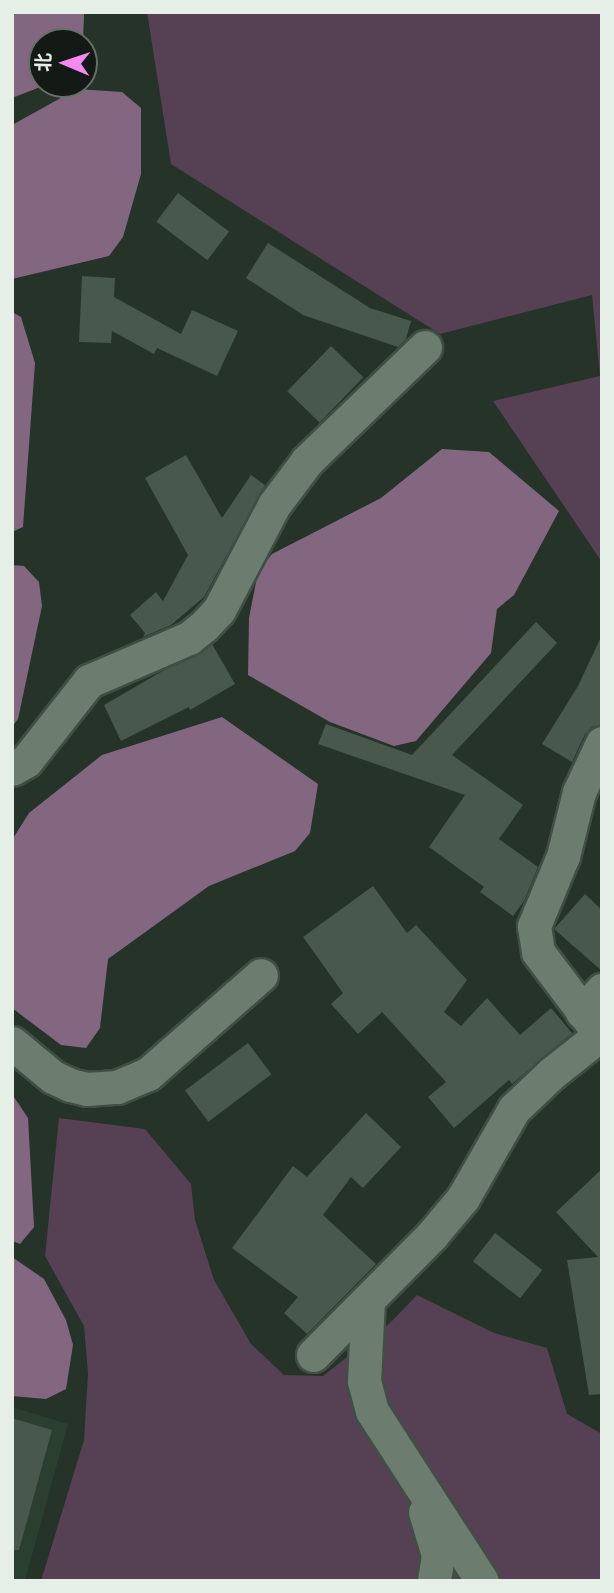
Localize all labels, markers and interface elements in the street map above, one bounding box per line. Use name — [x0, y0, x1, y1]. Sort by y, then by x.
north arrow — [28, 28, 98, 98]
text: 北 — [33, 52, 54, 72]

